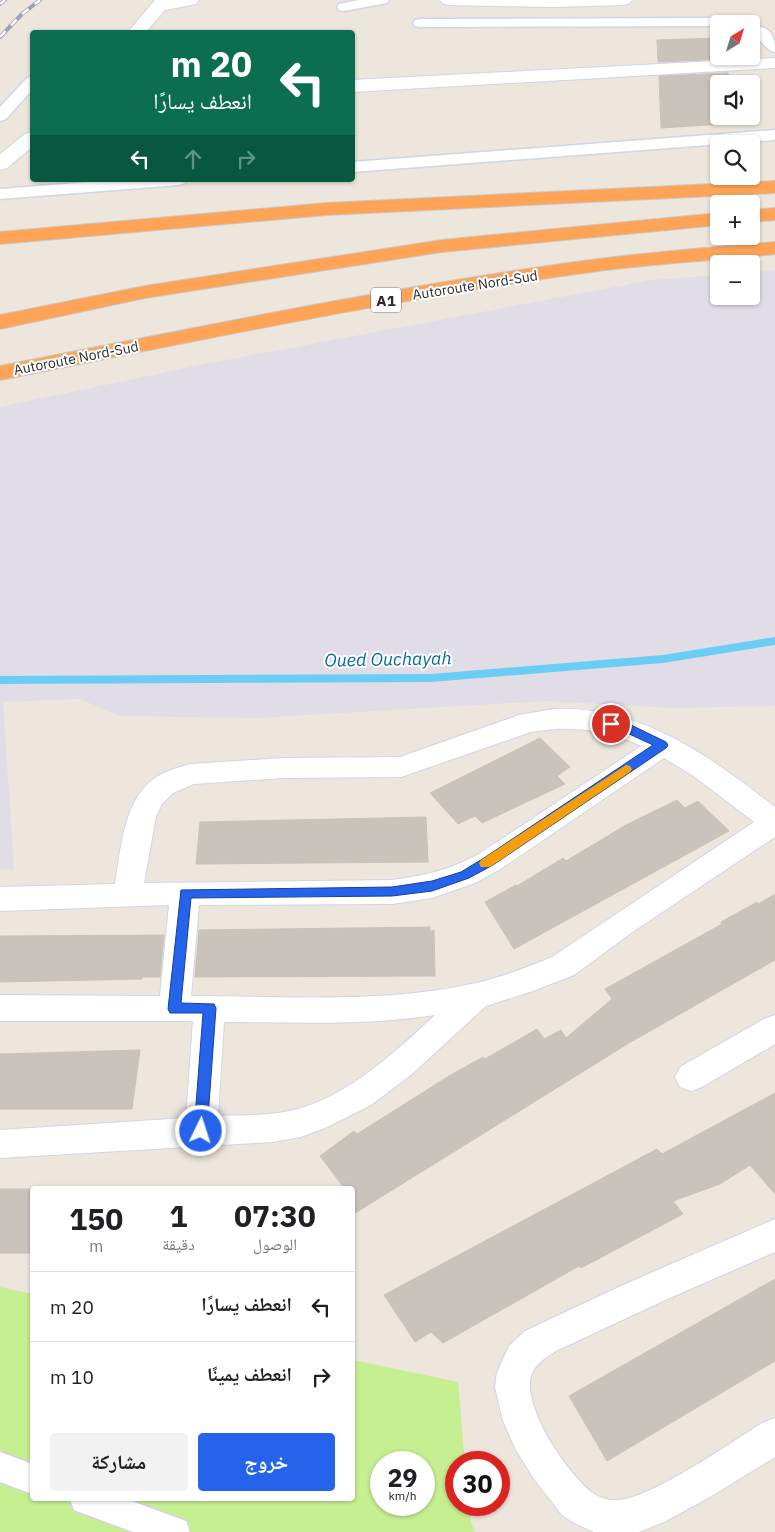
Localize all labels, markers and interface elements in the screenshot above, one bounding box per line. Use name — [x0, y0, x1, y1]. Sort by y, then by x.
north arrow — [710, 15, 760, 65]
map controls — [710, 15, 760, 305]
text: 20 m — [170, 41, 252, 87]
icon: left — [270, 50, 335, 115]
button: sound — [710, 75, 760, 125]
text: انعطف يسارًا — [153, 86, 252, 115]
button: search — [710, 135, 760, 185]
icon: left — [126, 145, 154, 173]
icon: ahead — [179, 145, 207, 173]
icon: right — [232, 145, 260, 173]
button: + — [710, 195, 760, 245]
button: − — [710, 255, 760, 305]
street label: Autoroute Nord-Sud — [411, 266, 539, 304]
road number: A1 — [371, 288, 401, 312]
street label: Autoroute Nord-Sud — [12, 337, 140, 379]
water label: Oued Ouchayah — [324, 646, 452, 672]
pin — [590, 703, 632, 745]
icon: arrive — [597, 710, 625, 738]
position arrow — [174, 1104, 226, 1156]
text: 1 — [170, 1196, 188, 1235]
text: 07:30 — [234, 1196, 316, 1235]
text: 150 — [69, 1199, 123, 1238]
text: دقيقة — [162, 1234, 195, 1254]
text: الوصول — [253, 1234, 297, 1254]
text: m — [89, 1236, 103, 1256]
text: انعطف يسارًا — [201, 1292, 292, 1316]
icon: left — [307, 1293, 335, 1321]
text: 20 m — [50, 1295, 94, 1319]
text: انعطف يمينًا — [207, 1362, 292, 1386]
icon: right — [307, 1363, 335, 1391]
text: 10 m — [50, 1365, 94, 1389]
button: مشاركة — [50, 1433, 188, 1491]
button: خروج — [198, 1433, 335, 1491]
speed limit sign: 30 — [445, 1451, 510, 1516]
text: 29 — [387, 1461, 418, 1494]
text: km/h — [388, 1488, 417, 1503]

